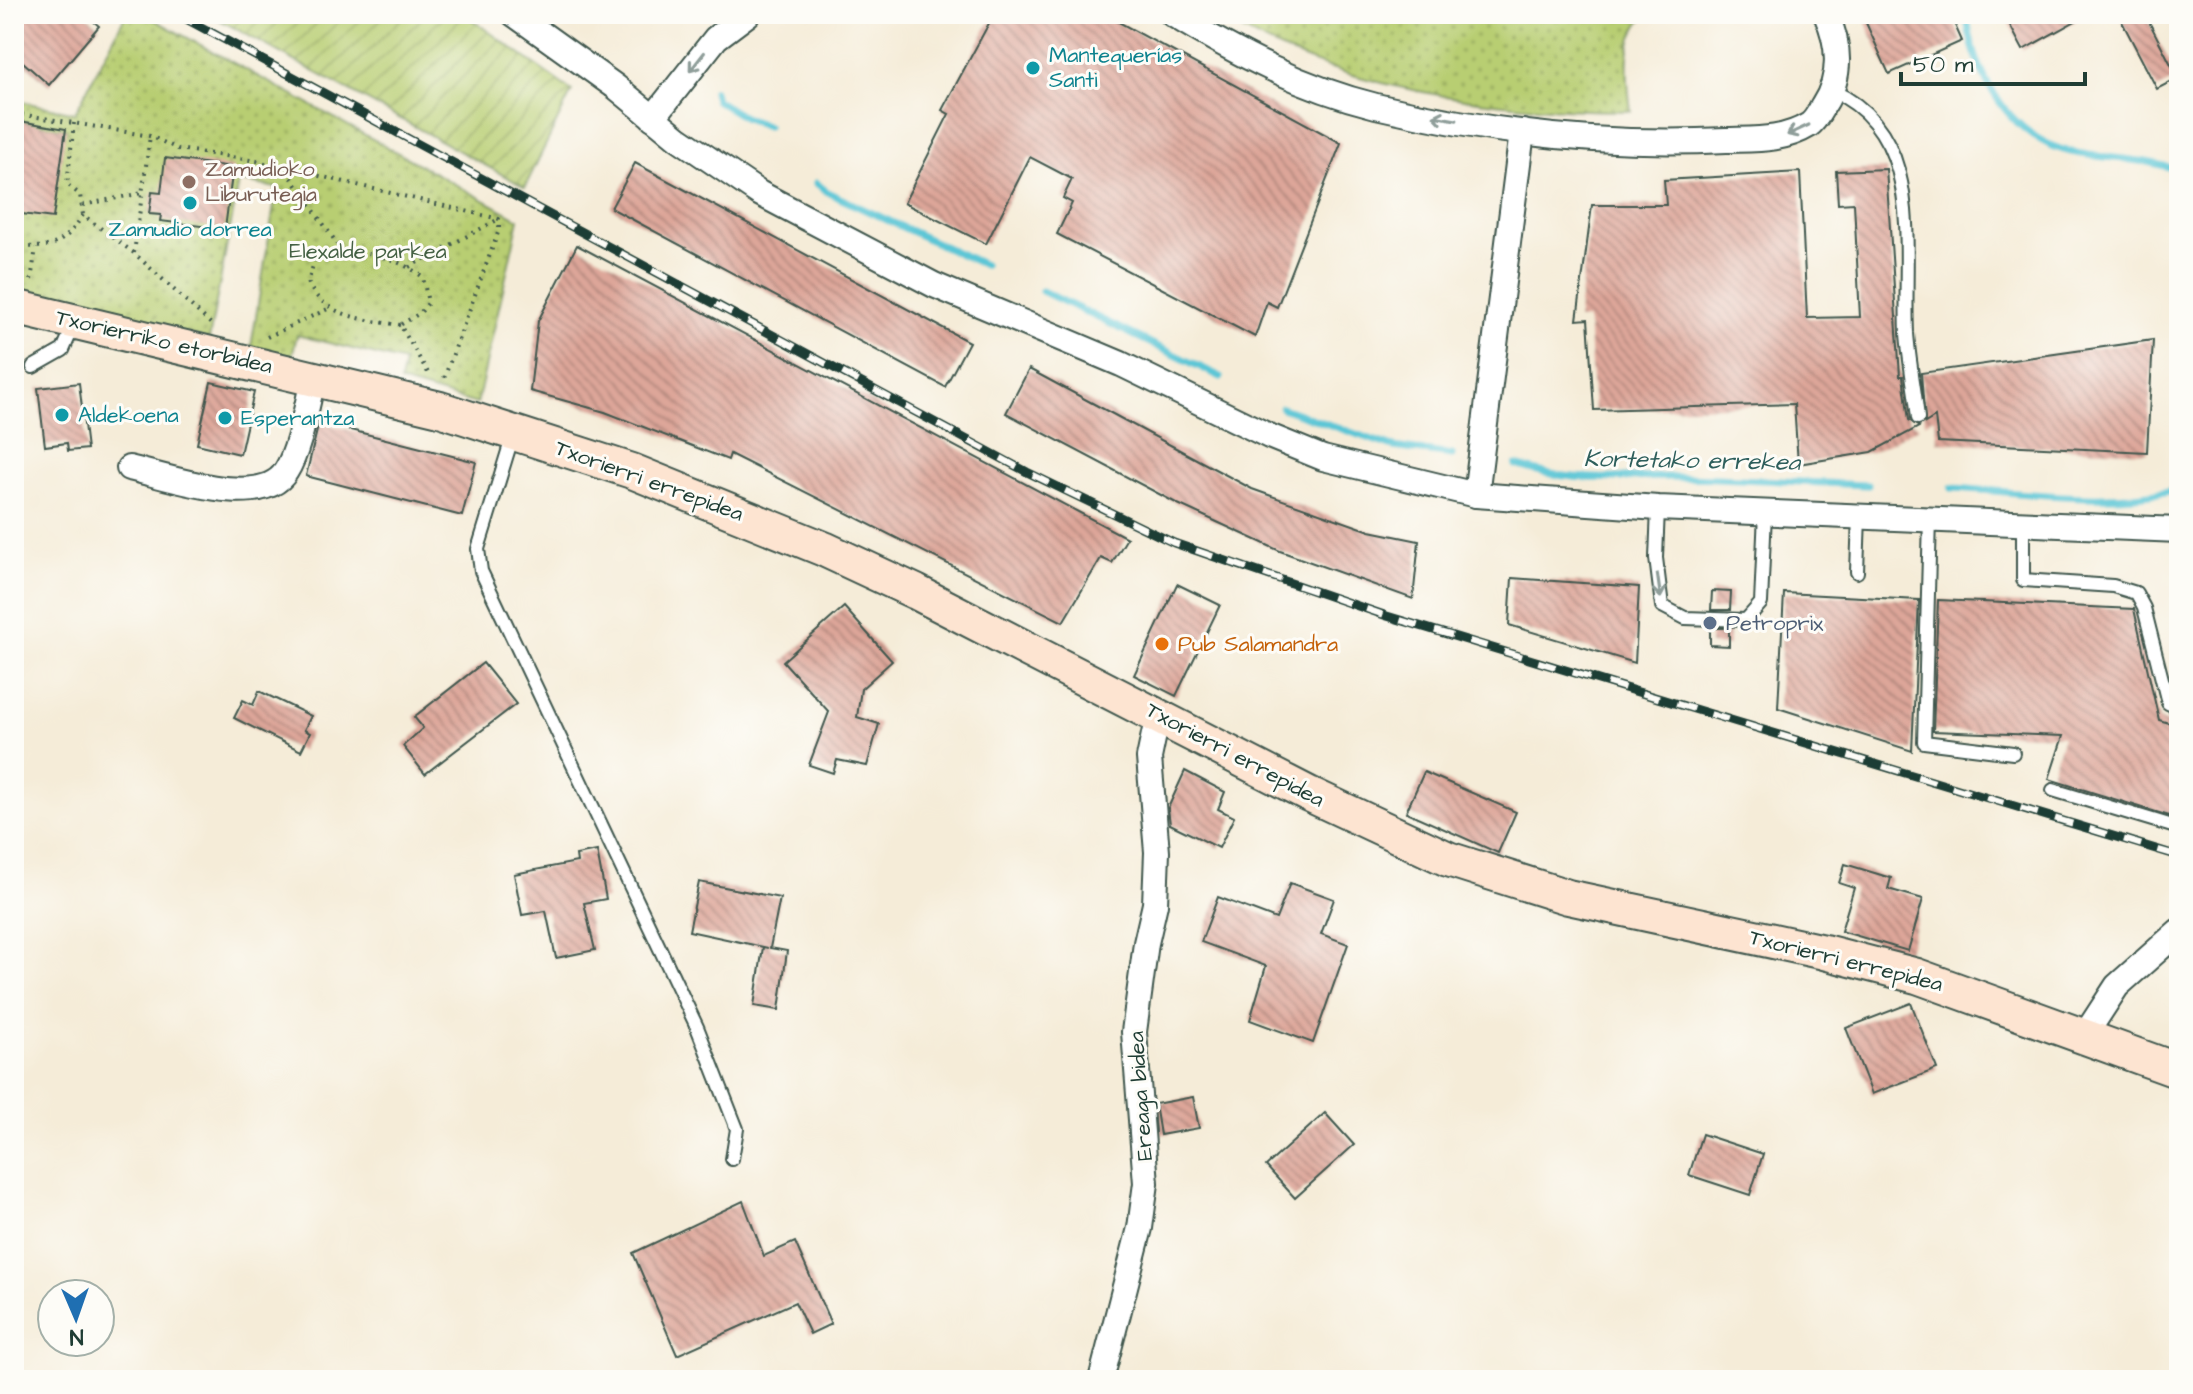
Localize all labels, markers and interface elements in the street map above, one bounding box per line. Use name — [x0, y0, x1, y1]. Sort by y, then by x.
scale bar — [1901, 36, 2085, 86]
place label: Mantequerías Santi — [1049, 40, 1182, 96]
text: 50 m — [1913, 48, 1974, 82]
one-way arrow — [688, 51, 706, 72]
marker: Mantequerías Santi — [1024, 59, 1042, 77]
one-way arrow — [1433, 110, 1459, 125]
one-way arrow — [1786, 124, 1810, 139]
place label: Zamudioko Liburutegia — [205, 154, 317, 211]
marker: Zamudioko Liburutegia — [180, 173, 198, 191]
marker: Zamudio dorrea — [181, 194, 199, 212]
place label: Zamudio dorrea — [108, 214, 272, 245]
park label: Elexalde parkea — [289, 236, 447, 267]
street label: Txorierriko etorbidea — [53, 302, 275, 382]
place label: Aldekoena — [78, 400, 179, 431]
place label: Esperantza — [241, 403, 355, 434]
marker: Aldekoena — [53, 406, 71, 424]
marker: Esperantza — [216, 409, 234, 427]
street label: Txorierri errepidea — [551, 433, 747, 529]
water label: Kortetako errekea — [1584, 442, 1802, 480]
one-way arrow — [1652, 572, 1667, 599]
place label: Petroprix — [1726, 608, 1824, 639]
marker: Petroprix — [1701, 614, 1719, 632]
place label: Pub Salamandra — [1178, 629, 1338, 660]
marker: Pub Salamandra — [1153, 635, 1171, 653]
street label: Txorierri errepidea — [1140, 695, 1330, 815]
street label: Txorierri errepidea — [1746, 922, 1946, 1000]
street label: Ereaga bidea — [1121, 1030, 1162, 1162]
north arrow — [36, 1278, 116, 1358]
text: N — [69, 1321, 84, 1352]

